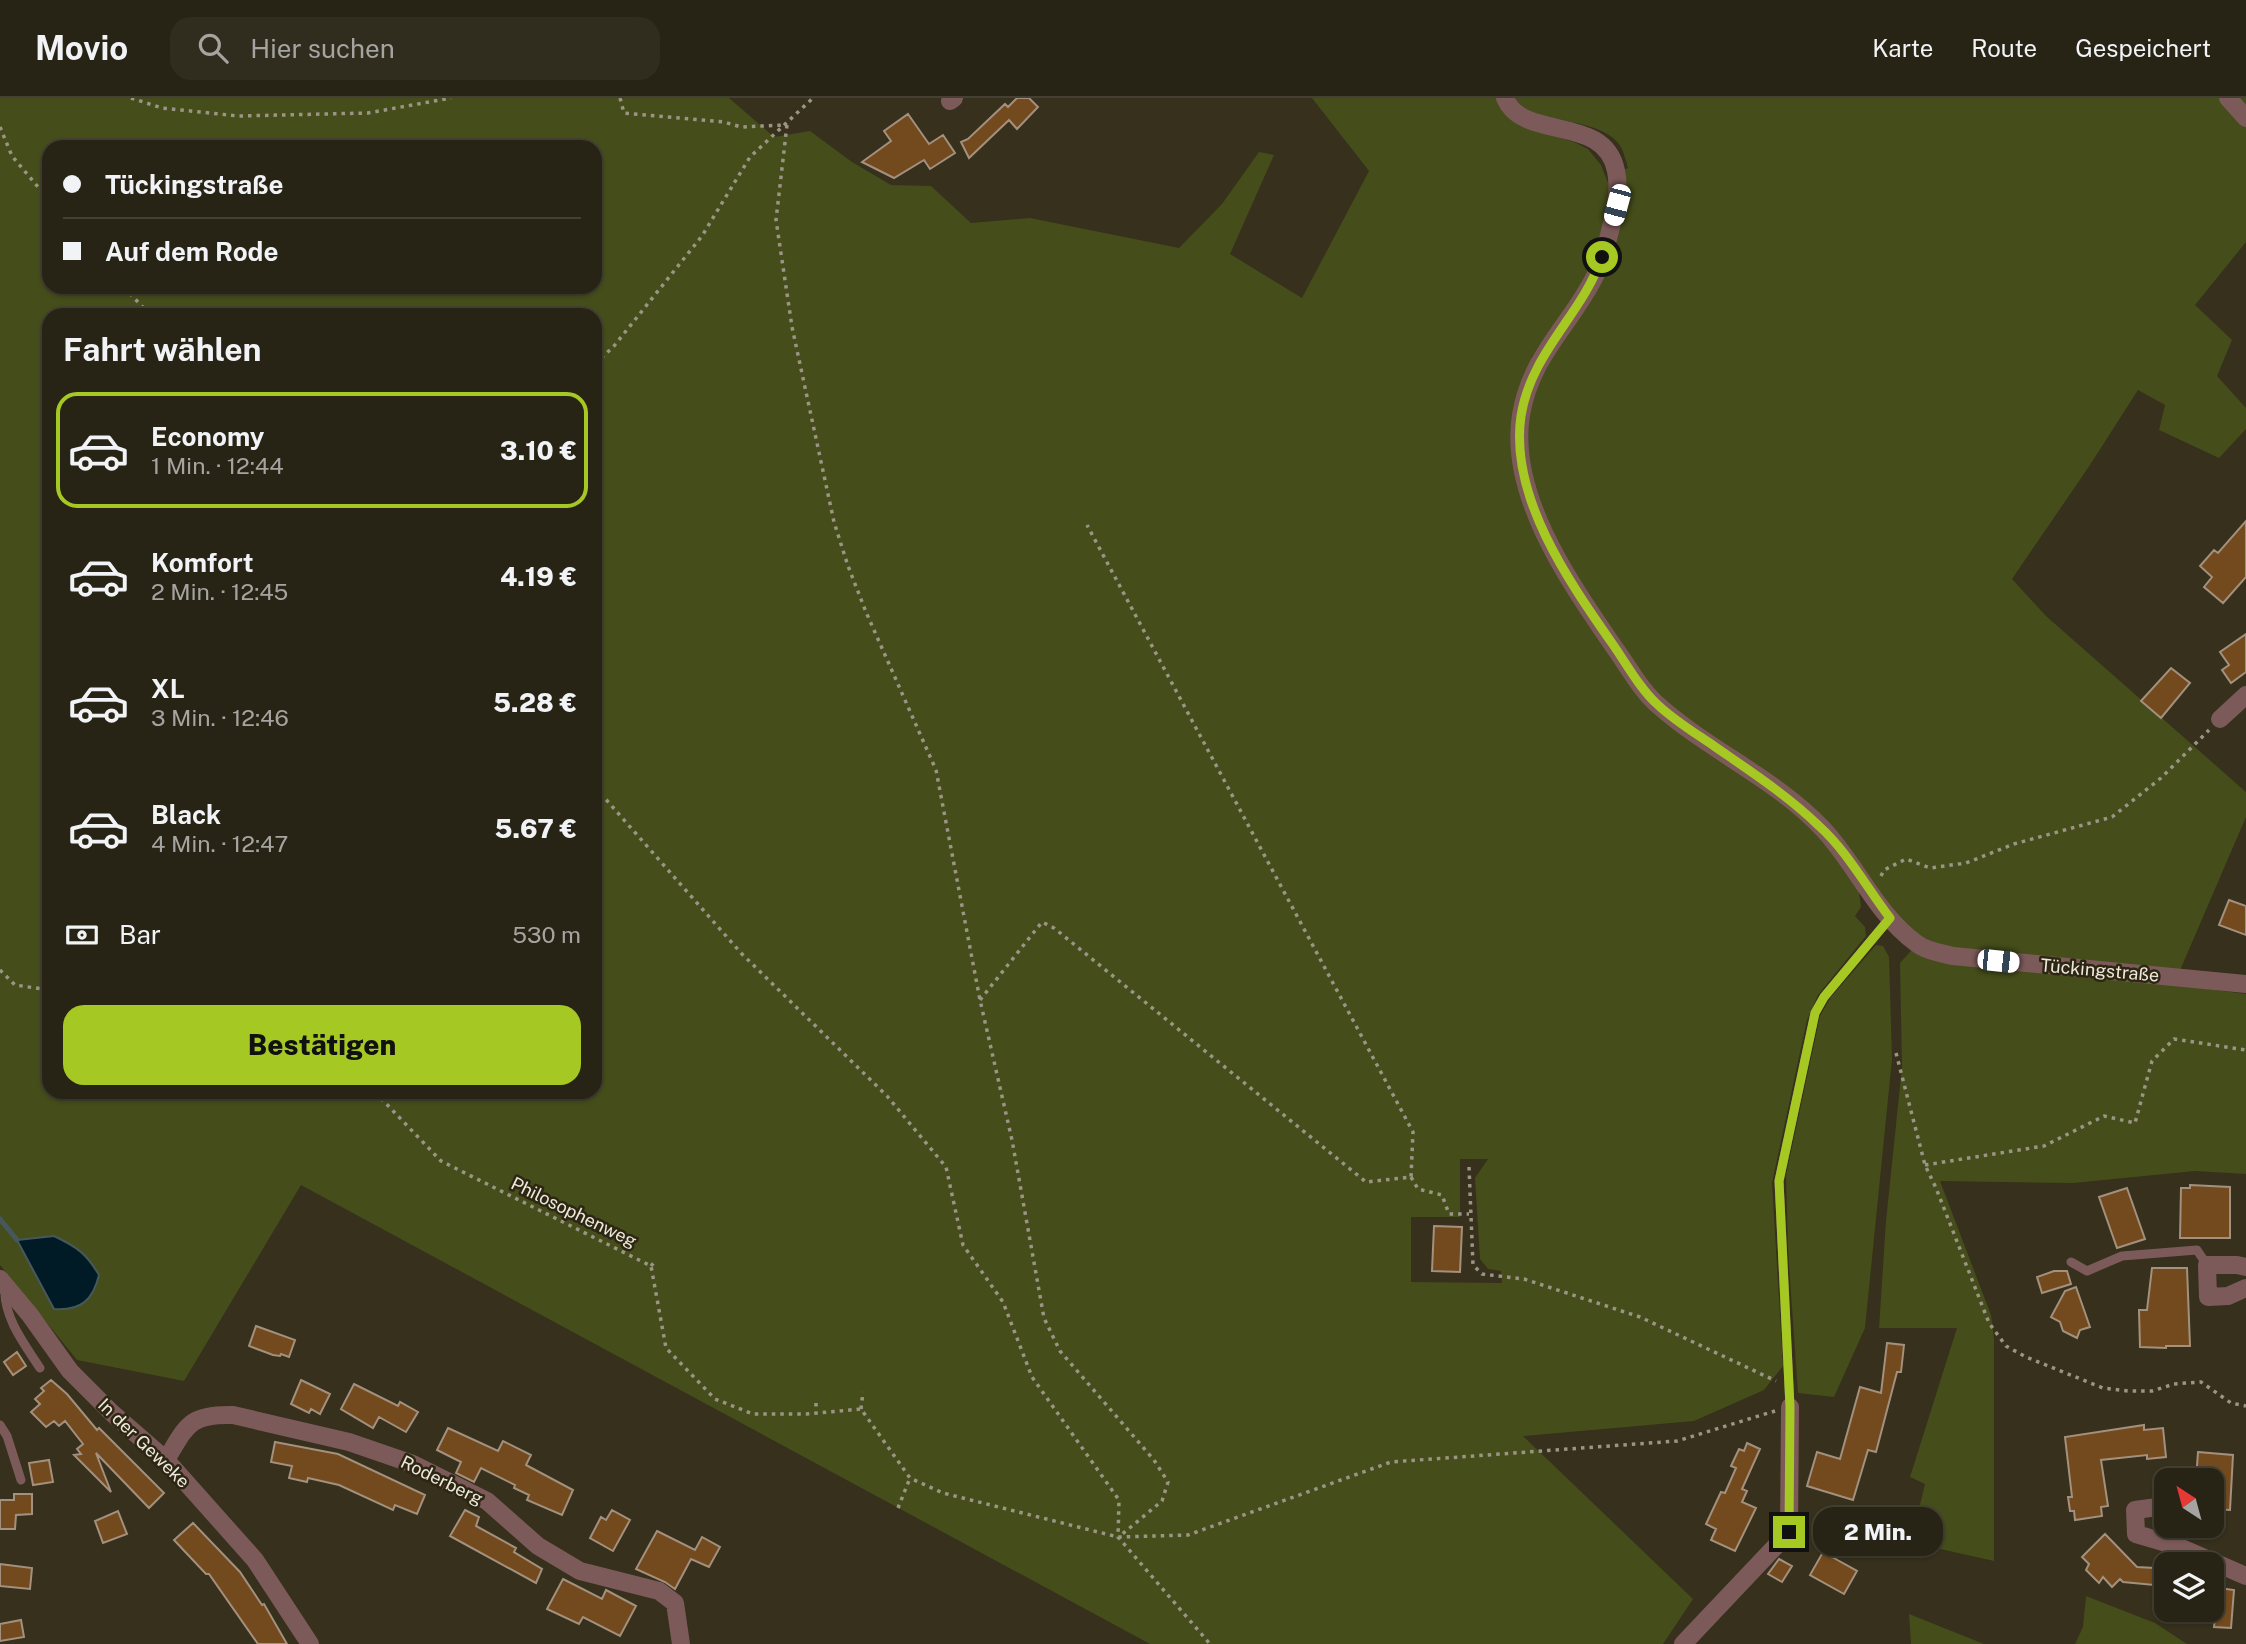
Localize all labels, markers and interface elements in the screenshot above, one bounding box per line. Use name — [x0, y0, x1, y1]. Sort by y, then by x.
search box — [170, 17, 660, 80]
text: Movio — [35, 29, 128, 67]
icon: search — [194, 29, 232, 67]
text: Hier suchen — [250, 33, 395, 64]
text: Karte — [1872, 34, 1933, 62]
text: Route — [1971, 34, 2037, 62]
text: Gespeichert — [2075, 34, 2211, 62]
text: Tückingstraße — [105, 169, 283, 200]
car — [1602, 182, 1633, 228]
text: Auf dem Rode — [105, 236, 278, 267]
route start — [1586, 241, 1618, 273]
text: Fahrt wählen — [63, 331, 262, 368]
icon: car — [67, 419, 130, 482]
text: Economy — [151, 421, 264, 452]
text: 3.10 € — [500, 435, 577, 466]
text: 1 Min. · 12:44 — [151, 452, 284, 479]
icon: car — [67, 545, 130, 608]
text: Komfort — [151, 547, 253, 578]
text: 4.19 € — [500, 561, 577, 592]
text: 2 Min. · 12:45 — [151, 578, 288, 605]
icon: car — [67, 671, 130, 734]
text: XL — [151, 673, 185, 704]
text: 5.28 € — [493, 687, 577, 718]
text: 3 Min. · 12:46 — [151, 704, 289, 731]
icon: car — [67, 797, 130, 860]
text: Black — [151, 799, 221, 830]
text: 5.67 € — [494, 813, 577, 844]
text: 4 Min. · 12:47 — [151, 830, 288, 857]
icon: cash — [63, 916, 101, 954]
text: Bar — [119, 919, 161, 950]
text: 530 m — [512, 921, 581, 948]
car — [1977, 948, 2020, 974]
street label: Tückingstraße — [2040, 954, 2160, 986]
button: Bestätigen — [63, 1005, 581, 1085]
street label: Philosophenweg — [508, 1172, 640, 1252]
street label: In der Geweke — [94, 1394, 194, 1492]
street label: Roderberg — [397, 1451, 487, 1509]
north arrow — [2154, 1468, 2224, 1538]
map controls — [2154, 1468, 2224, 1622]
callout: 2 Min. — [1814, 1508, 1943, 1556]
route end — [1773, 1516, 1805, 1548]
text: 2 Min. — [1844, 1518, 1912, 1545]
button: layers — [2154, 1552, 2224, 1622]

